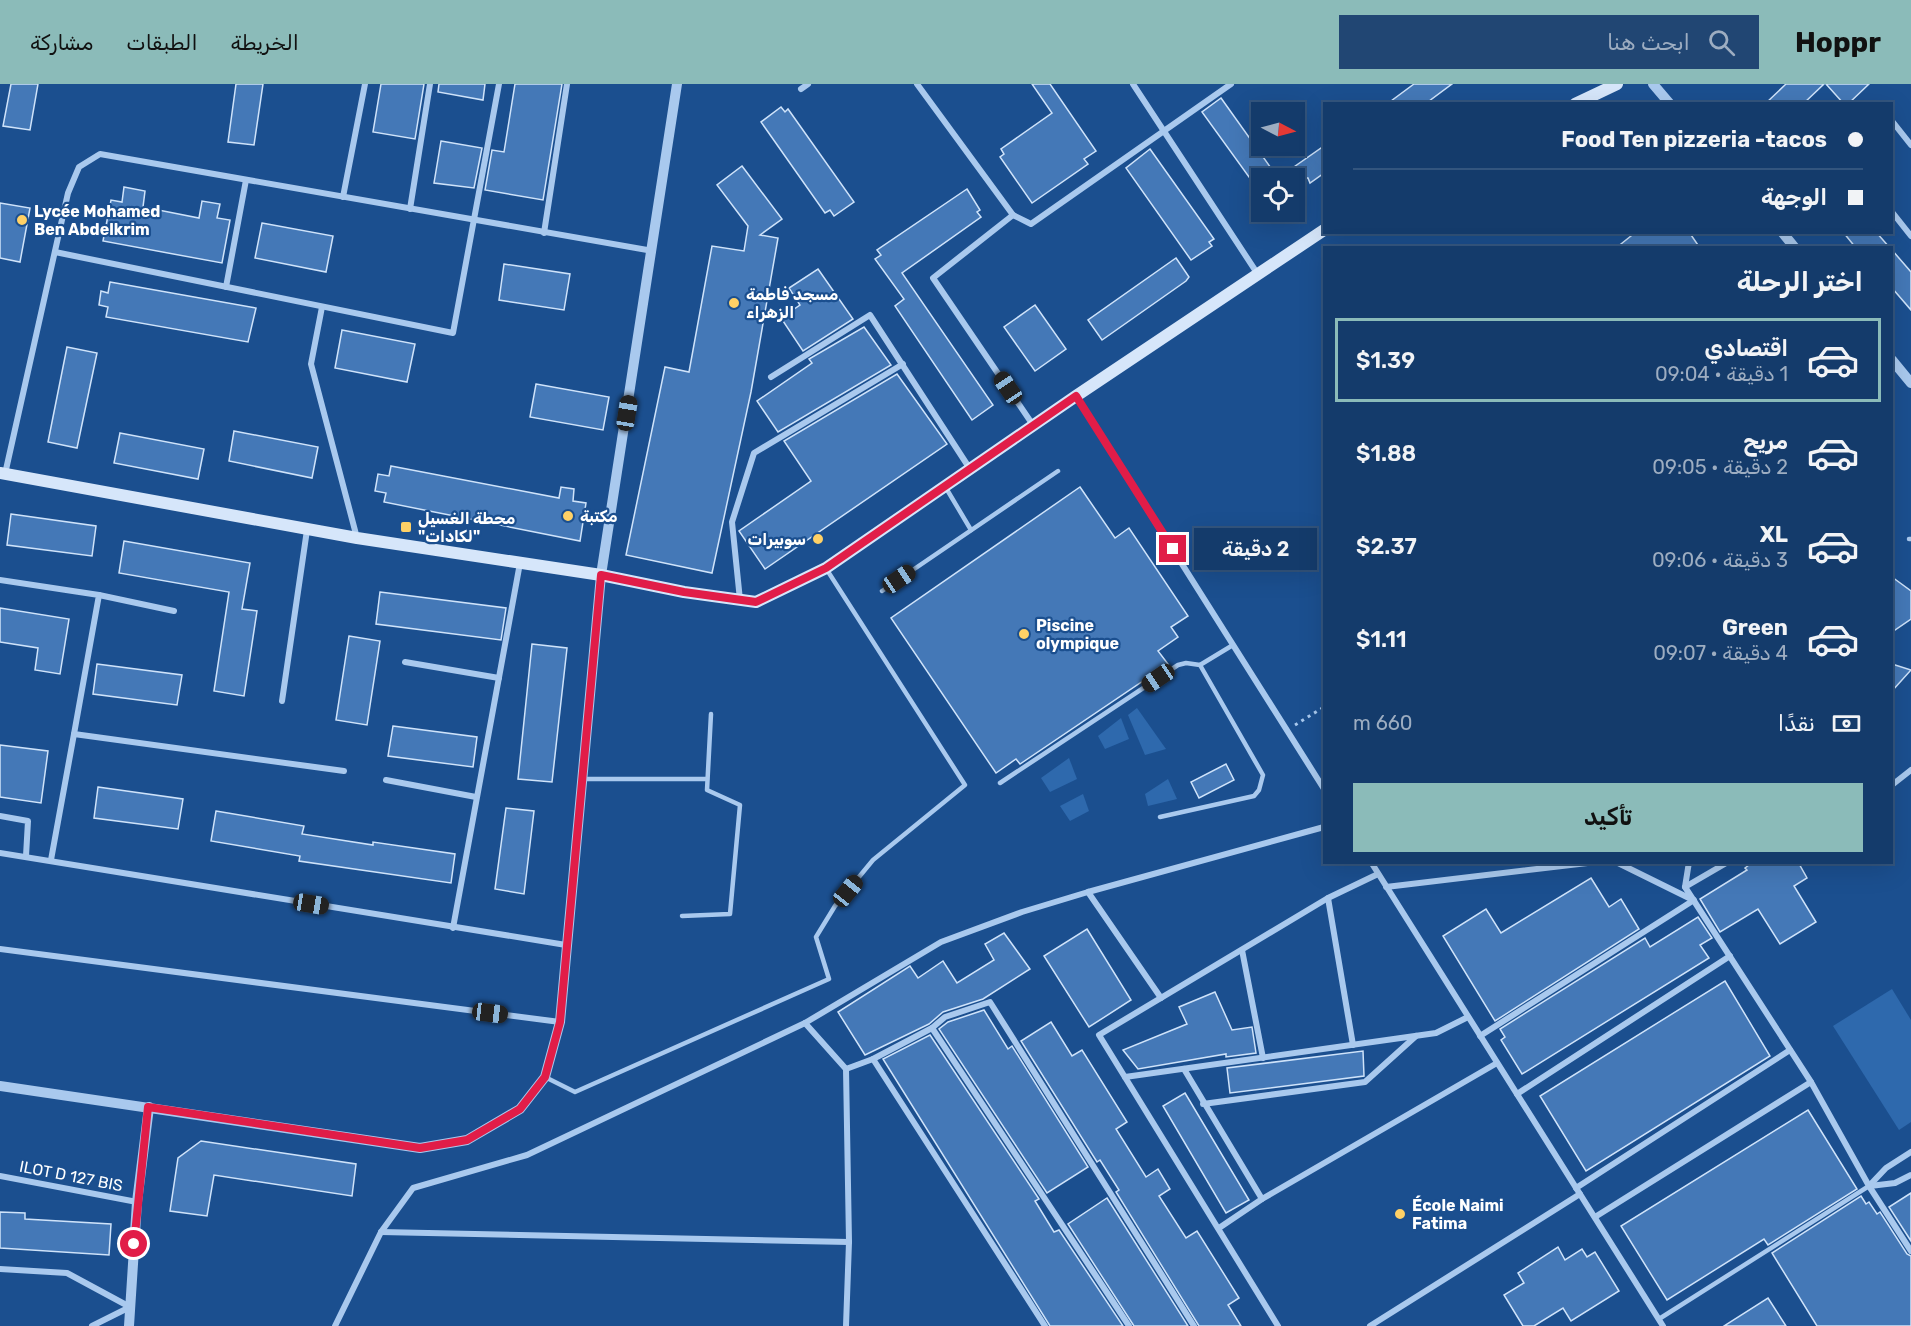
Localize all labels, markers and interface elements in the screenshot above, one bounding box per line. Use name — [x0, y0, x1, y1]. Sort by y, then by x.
search box — [1339, 15, 1759, 69]
icon: search — [1705, 26, 1738, 59]
text: Hoppr — [1795, 26, 1881, 59]
text: ابحث هنا — [1607, 29, 1690, 56]
text: مشاركة — [30, 30, 93, 55]
text: الطبقات — [126, 30, 198, 55]
text: الخريطة — [231, 30, 299, 55]
north arrow — [1251, 102, 1305, 156]
map controls — [1251, 102, 1305, 222]
text: Food Ten pizzeria -tacos — [1561, 126, 1827, 153]
button: locate — [1251, 168, 1305, 222]
text: الوجهة — [1761, 184, 1827, 211]
place label: Lycée Mohamed Ben Abdelkrim — [34, 202, 160, 239]
marker: Lycée Mohamed Ben Abdelkrim — [15, 213, 29, 227]
text: اختر الرحلة — [1737, 266, 1863, 298]
place label: مسجد فاطمة الزهراء — [746, 285, 838, 322]
marker: مسجد فاطمة الزهراء — [727, 296, 741, 310]
icon: car — [1806, 333, 1860, 387]
text: اقتصادي — [1705, 335, 1788, 362]
text: $1.39 — [1356, 347, 1415, 374]
text: 1 دقيقة · 09:04 — [1655, 362, 1788, 386]
car — [990, 368, 1026, 408]
car — [615, 394, 639, 432]
icon: car — [1806, 426, 1860, 480]
text: مريح — [1743, 428, 1788, 455]
text: $1.88 — [1356, 440, 1416, 467]
text: 2 دقيقة · 09:05 — [1652, 455, 1788, 479]
place label: مكتبة — [580, 507, 618, 526]
place label: محطة الغسيل "لكادات" — [418, 509, 515, 546]
marker: مكتبة — [561, 509, 575, 523]
icon: car — [1806, 519, 1860, 573]
marker: محطة الغسيل "لكادات" — [399, 520, 413, 534]
text: XL — [1760, 521, 1788, 548]
callout: 2 دقيقة — [1194, 528, 1317, 570]
place label: سوبيرات — [748, 530, 806, 549]
marker: سوبيرات — [811, 532, 825, 546]
text: $2.37 — [1356, 533, 1417, 560]
route end — [1159, 535, 1186, 562]
text: 2 دقيقة — [1222, 537, 1289, 561]
text: 3 دقيقة · 09:06 — [1652, 548, 1788, 572]
car — [879, 561, 919, 597]
icon: car — [1806, 612, 1860, 666]
text: Green — [1722, 614, 1788, 641]
place label: Piscine olympique — [1036, 616, 1119, 653]
text: $1.11 — [1356, 626, 1407, 653]
marker: Piscine olympique — [1017, 627, 1031, 641]
text: 4 دقيقة · 09:07 — [1653, 641, 1788, 665]
car — [1138, 660, 1178, 696]
icon: cash — [1830, 707, 1863, 740]
text: نقدًا — [1778, 710, 1815, 737]
text: 660 m — [1353, 711, 1413, 735]
button: تأكيد — [1353, 783, 1863, 852]
car — [830, 871, 866, 911]
car — [292, 892, 330, 916]
car — [471, 1002, 509, 1024]
street label: ILOT D 127 BIS — [18, 1157, 124, 1195]
place label: École Naimi Fatima — [1412, 1195, 1504, 1233]
marker: École Naimi Fatima — [1393, 1207, 1407, 1221]
route start — [120, 1230, 147, 1257]

